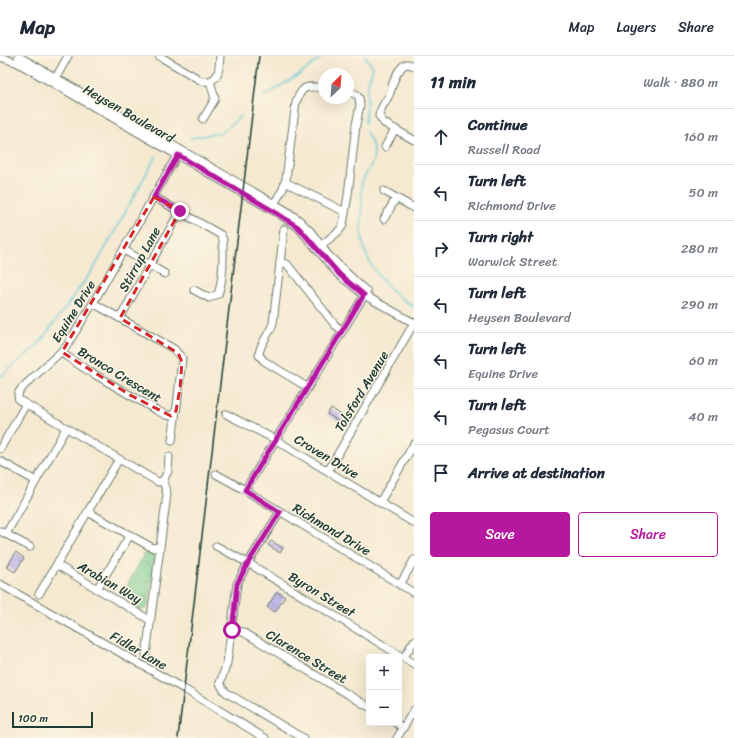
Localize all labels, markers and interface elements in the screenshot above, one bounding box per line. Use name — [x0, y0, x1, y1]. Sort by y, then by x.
text: Map — [20, 11, 55, 44]
text: Map — [569, 15, 594, 40]
text: Layers — [616, 15, 656, 40]
text: Share — [678, 15, 714, 40]
text: 11 min — [430, 67, 476, 97]
north arrow — [318, 68, 354, 104]
text: Walk · 880 m — [643, 71, 718, 94]
street label: Heysen Boulevard — [79, 78, 180, 150]
text: Continue — [468, 112, 528, 138]
text: 160 m — [683, 125, 718, 148]
icon: ahead — [430, 126, 452, 148]
text: Russell Road — [468, 138, 540, 161]
text: Turn left — [468, 168, 526, 194]
text: 50 m — [688, 181, 718, 204]
icon: left — [430, 182, 452, 204]
text: Richmond Drive — [468, 194, 556, 217]
route end — [171, 202, 189, 220]
street label: Stirrup Lane — [112, 222, 167, 296]
text: Turn right — [468, 224, 533, 250]
text: 280 m — [681, 237, 718, 260]
icon: right — [430, 238, 452, 260]
text: Warwick Street — [468, 250, 557, 273]
street label: Equine Drive — [45, 275, 102, 347]
text: Turn left — [468, 280, 526, 306]
text: 290 m — [681, 293, 718, 316]
icon: left — [430, 294, 452, 316]
text: Heysen Boulevard — [468, 306, 570, 329]
text: Turn left — [468, 336, 526, 362]
street label: Bronco Crescent — [73, 340, 167, 409]
street label: Tolsford Avenue — [328, 346, 395, 436]
text: 60 m — [689, 349, 718, 372]
icon: left — [430, 350, 452, 372]
text: Equine Drive — [468, 362, 538, 385]
text: Turn left — [468, 392, 526, 418]
text: 40 m — [688, 405, 718, 428]
icon: left — [430, 406, 452, 428]
text: Pegasus Court — [468, 418, 550, 441]
street label: Craven Drive — [290, 428, 364, 485]
text: Arrive at destination — [468, 460, 605, 486]
icon: arrive — [430, 462, 452, 484]
street label: Richmond Drive — [288, 497, 376, 562]
button: Save — [430, 512, 570, 557]
button: Share — [578, 512, 718, 557]
street label: Arabian Way — [72, 554, 147, 610]
street label: Byron Street — [284, 565, 360, 624]
route start — [223, 621, 241, 639]
street label: Clarence Street — [261, 623, 352, 690]
street label: Fidler Lane — [106, 625, 172, 676]
map controls — [366, 654, 402, 726]
button: + — [366, 654, 402, 690]
button: − — [366, 690, 402, 726]
text: 100 m — [18, 709, 48, 728]
scale bar — [12, 710, 93, 729]

